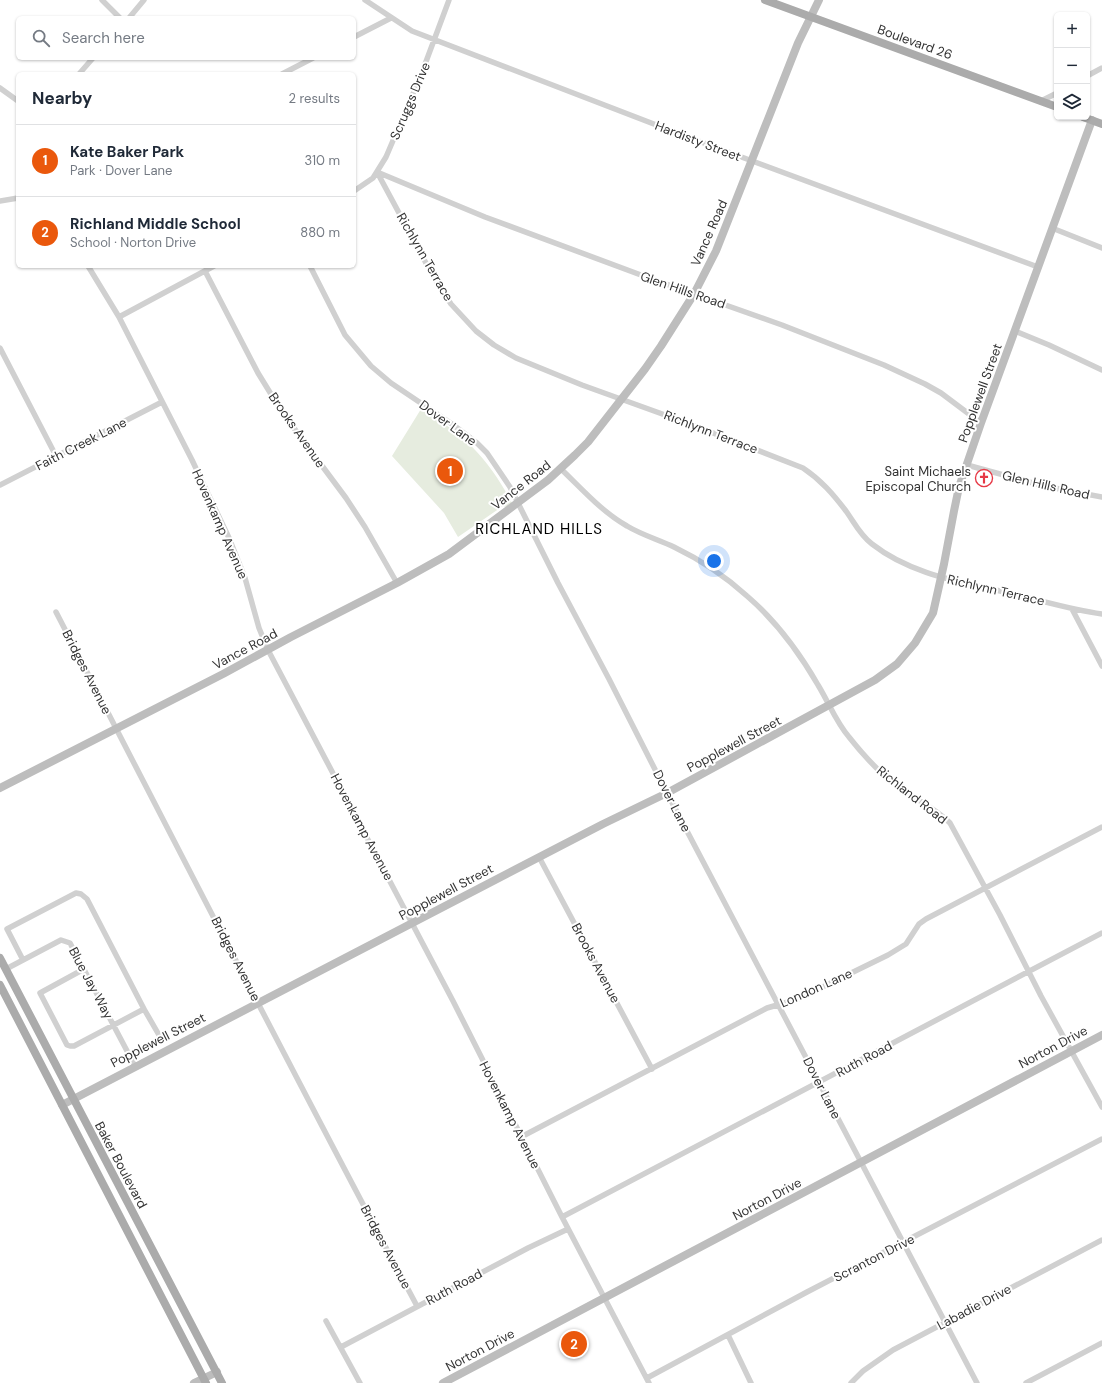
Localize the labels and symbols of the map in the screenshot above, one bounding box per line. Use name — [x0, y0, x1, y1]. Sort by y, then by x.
street label: Boulevard 26 — [875, 21, 955, 63]
street label: Scruggs Drive — [386, 60, 434, 142]
street label: Hardisty Street — [653, 117, 743, 165]
street label: Vance Road — [687, 197, 731, 269]
street label: Richlynn Terrace — [393, 210, 457, 304]
street label: Glen Hills Road — [638, 267, 728, 313]
street label: Popplewell Street — [954, 341, 1006, 445]
street label: Brooks Avenue — [265, 389, 329, 471]
street label: Dover Lane — [416, 396, 480, 450]
street label: Richlynn Terrace — [662, 406, 760, 458]
street label: Faith Creek Lane — [33, 414, 129, 474]
pin: 1 — [437, 456, 463, 486]
street label: Vance Road — [488, 456, 554, 514]
place label: Saint Michaels Episcopal Church — [865, 463, 971, 495]
street label: Hovenkamp Avenue — [188, 466, 252, 582]
street label: Glen Hills Road — [1001, 467, 1091, 503]
church icon: Saint Michaels Episcopal Church — [974, 468, 994, 488]
district label: RICHLAND HILLS — [475, 519, 603, 539]
your location — [704, 551, 724, 571]
street label: Richlynn Terrace — [946, 571, 1046, 609]
street label: Vance Road — [210, 625, 280, 673]
street label: Bridges Avenue — [58, 627, 116, 717]
street label: Popplewell Street — [684, 712, 784, 776]
street label: Richland Road — [873, 762, 951, 828]
street label: Dover Lane — [649, 767, 695, 835]
street label: Hovenkamp Avenue — [327, 771, 397, 883]
street label: Popplewell Street — [396, 860, 496, 924]
street label: Bridges Avenue — [207, 914, 265, 1004]
street label: Brooks Avenue — [568, 920, 624, 1006]
street label: Blue Jay Way — [65, 944, 117, 1022]
street label: London Lane — [777, 965, 855, 1011]
street label: Popplewell Street — [108, 1009, 208, 1071]
street label: Norton Drive — [1016, 1022, 1090, 1072]
street label: Ruth Road — [833, 1037, 895, 1081]
street label: Dover Lane — [799, 1054, 845, 1122]
street label: Hovenkamp Avenue — [476, 1058, 544, 1172]
street label: Baker Boulevard — [91, 1119, 151, 1211]
street label: Norton Drive — [730, 1174, 804, 1224]
street label: Bridges Avenue — [357, 1202, 415, 1292]
street label: Scranton Drive — [831, 1230, 917, 1286]
street label: Ruth Road — [423, 1265, 485, 1309]
street label: Labadie Drive — [934, 1280, 1014, 1334]
street label: Norton Drive — [443, 1325, 517, 1375]
pin: 2 — [561, 1329, 587, 1359]

